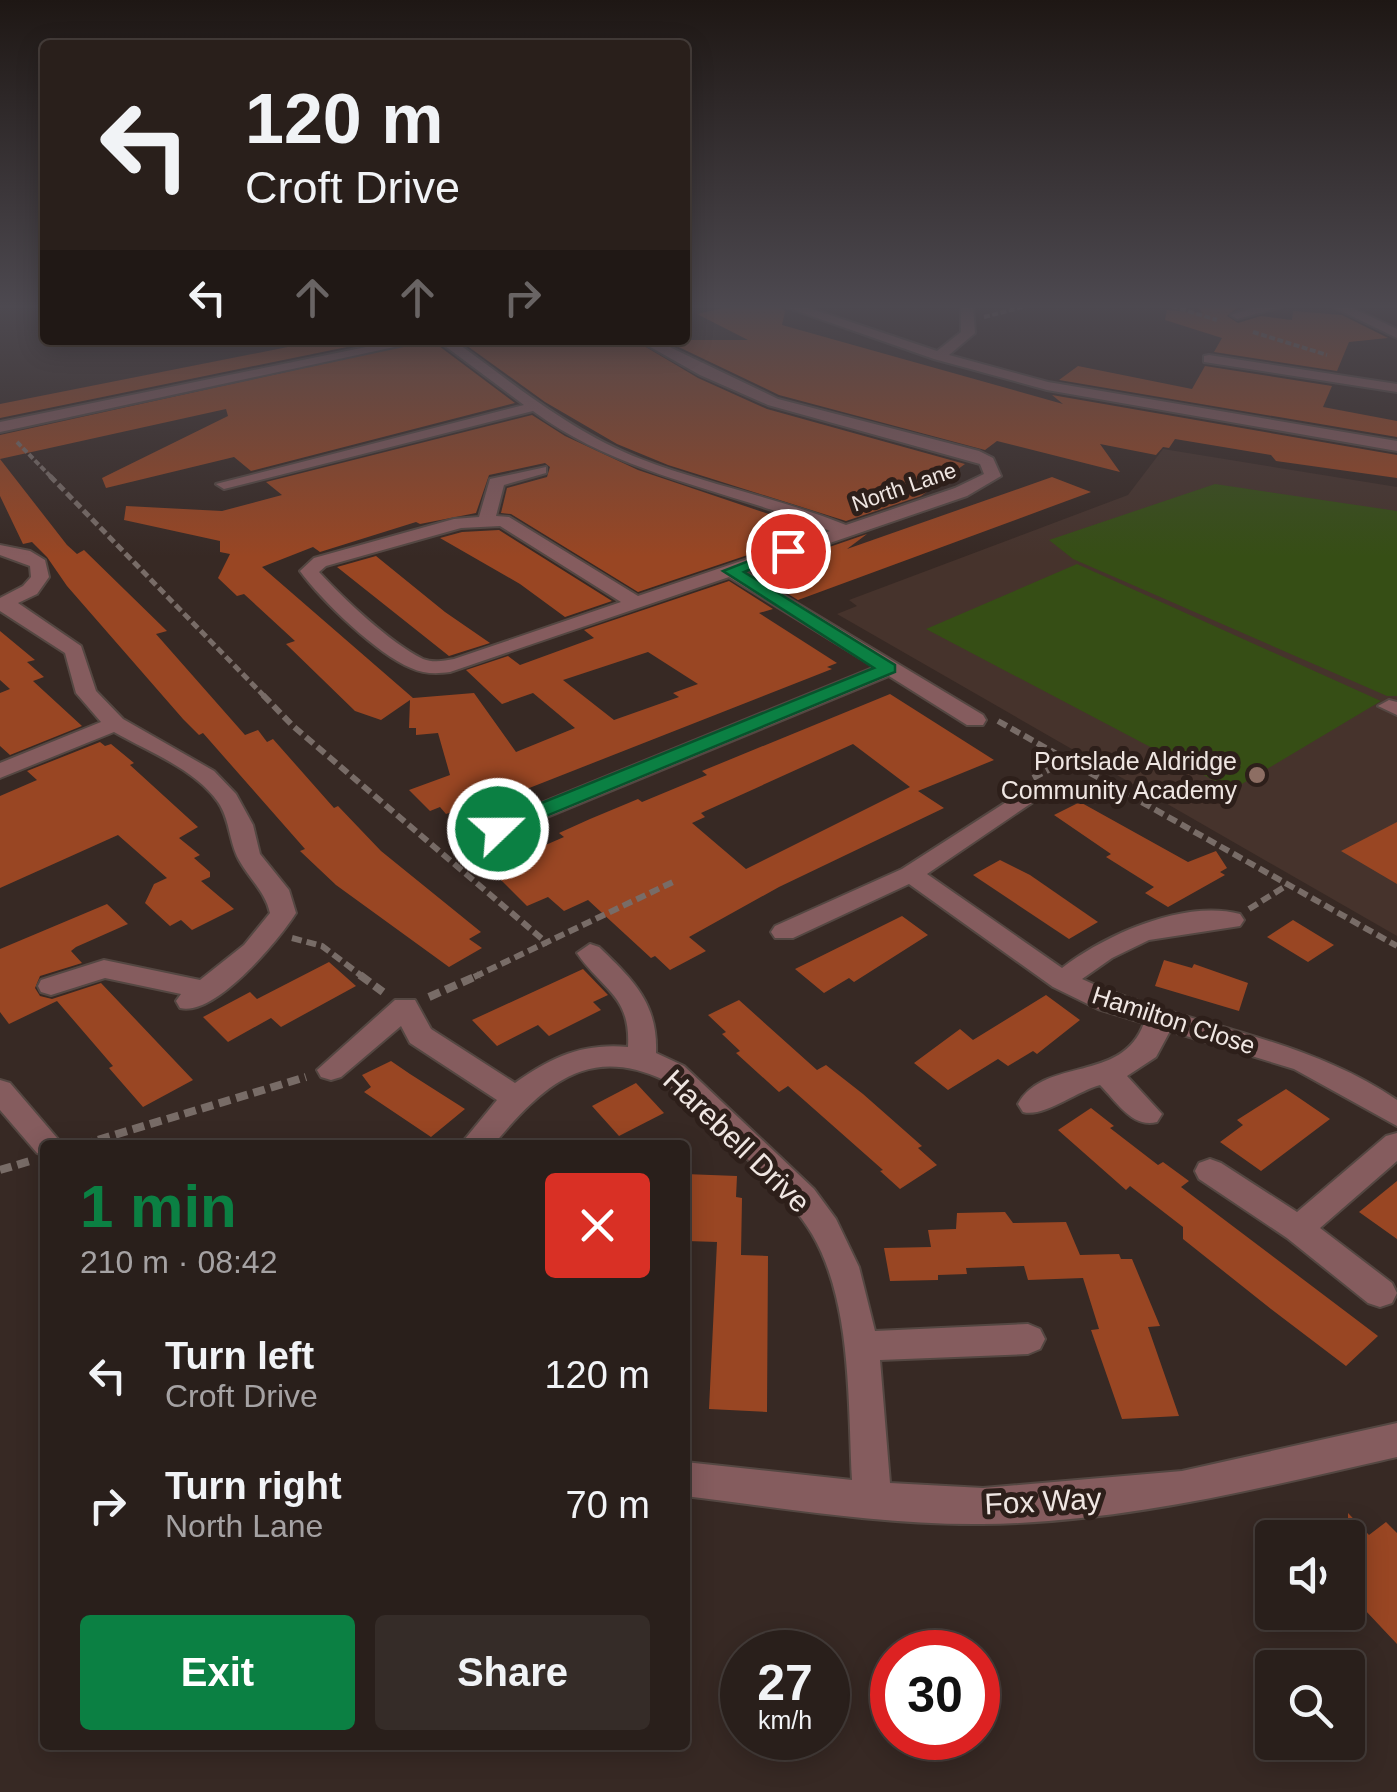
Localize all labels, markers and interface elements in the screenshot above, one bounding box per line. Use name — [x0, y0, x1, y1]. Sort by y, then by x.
icon: left — [80, 80, 210, 210]
text: 120 m — [245, 80, 443, 158]
text: Croft Drive — [245, 162, 460, 213]
icon: left — [180, 270, 235, 325]
icon: ahead — [285, 270, 340, 325]
icon: ahead — [390, 270, 445, 325]
icon: right — [495, 270, 550, 325]
street label: North Lane — [848, 457, 960, 517]
pin — [746, 509, 831, 594]
icon: arrive — [761, 524, 816, 579]
place label: Portslade Aldridge Community Academy — [1001, 747, 1237, 804]
marker: Portslade Aldridge Community Academy — [1246, 764, 1268, 786]
position arrow — [446, 777, 550, 881]
street label: Hamilton Close — [1089, 980, 1259, 1060]
street label: Harebell Drive — [657, 1063, 817, 1219]
text: 1 min — [80, 1173, 237, 1240]
button: close — [545, 1173, 650, 1278]
text: 210 m · 08:42 — [80, 1244, 277, 1280]
text: Turn left — [165, 1335, 314, 1377]
icon: left — [80, 1348, 135, 1403]
text: 120 m — [544, 1354, 650, 1396]
text: Croft Drive — [165, 1378, 318, 1414]
text: Turn right — [165, 1465, 342, 1507]
icon: right — [80, 1478, 135, 1533]
street label: Fox Way — [984, 1481, 1102, 1521]
text: 70 m — [566, 1484, 650, 1526]
text: North Lane — [165, 1508, 323, 1544]
map controls — [1255, 1520, 1365, 1760]
button: sound — [1255, 1520, 1365, 1630]
button: Exit — [80, 1615, 355, 1730]
button: Share — [375, 1615, 650, 1730]
speed limit sign: 30 — [870, 1630, 1000, 1760]
button: search — [1255, 1650, 1365, 1760]
text: 27 — [757, 1655, 813, 1711]
text: km/h — [758, 1706, 812, 1734]

